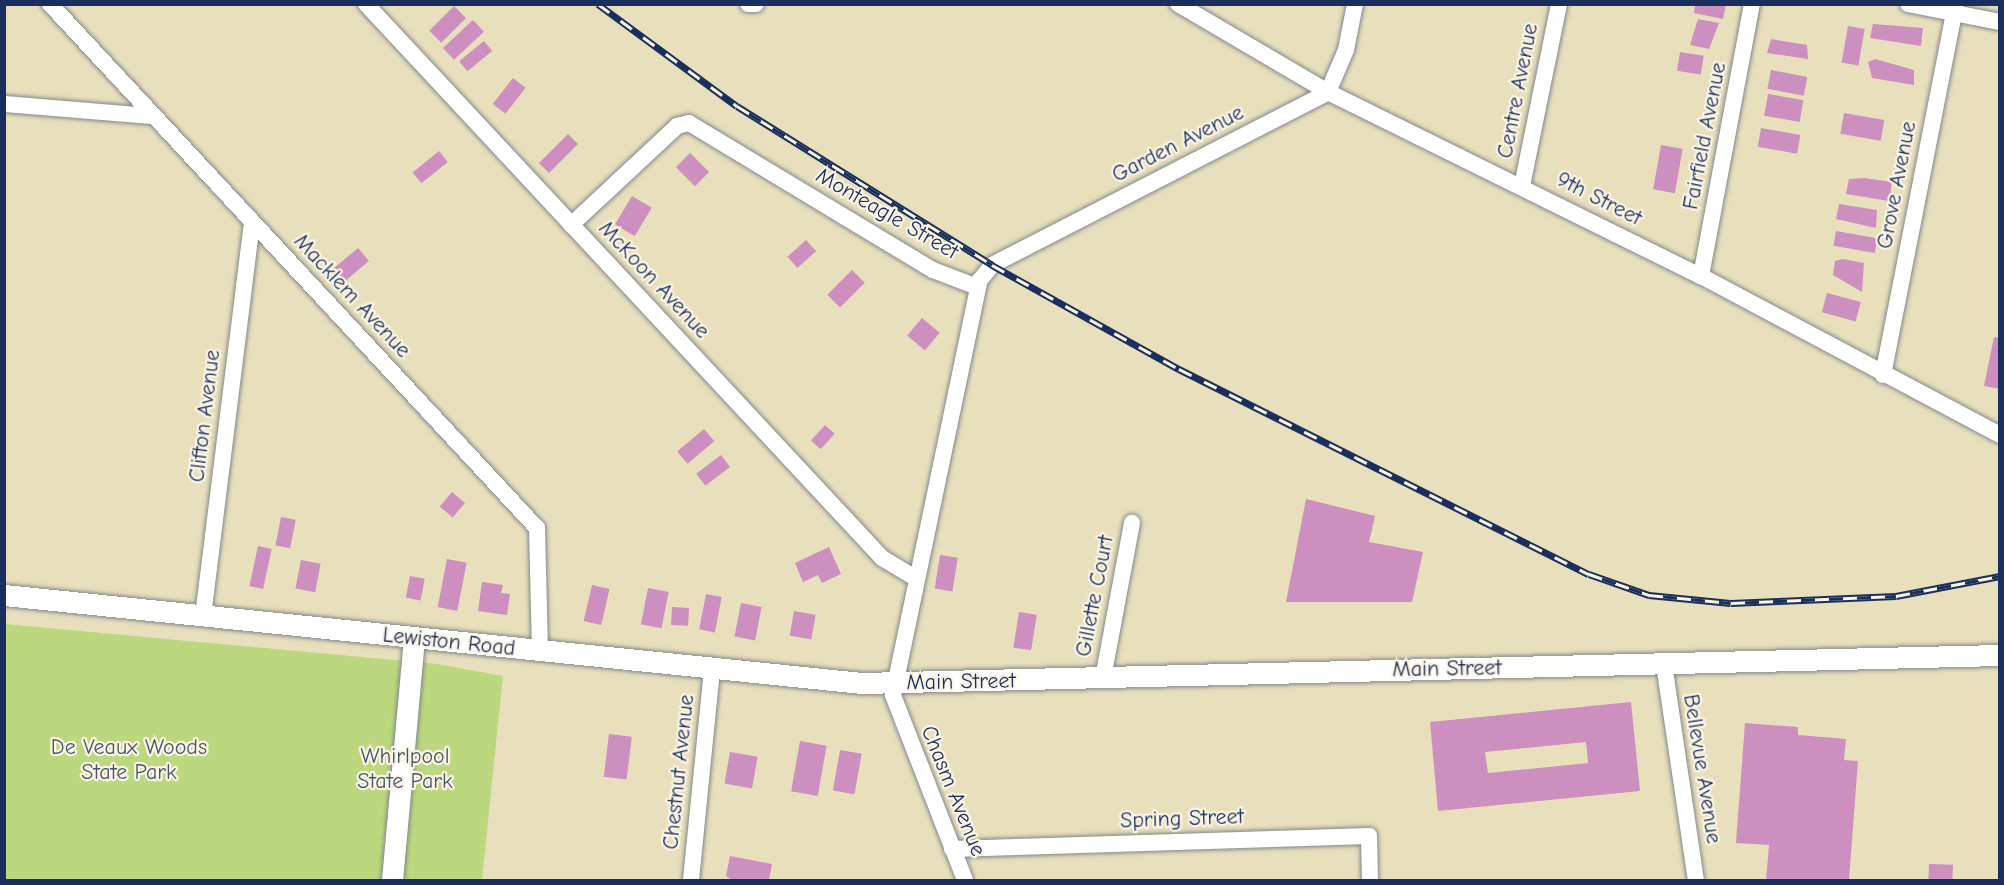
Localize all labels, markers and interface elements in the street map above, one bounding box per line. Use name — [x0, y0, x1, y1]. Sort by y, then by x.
street label: Centre Avenue — [1492, 21, 1544, 161]
street label: Fairfield Avenue — [1678, 60, 1732, 212]
street label: Garden Avenue — [1108, 99, 1248, 189]
street label: Grove Avenue — [1872, 119, 1922, 251]
street label: Monteagle Street — [811, 163, 963, 265]
street label: 9th Street — [1552, 166, 1646, 232]
street label: McKoon Avenue — [593, 216, 715, 344]
street label: Macklem Avenue — [288, 229, 416, 363]
street label: Clifton Avenue — [184, 348, 226, 484]
street label: Gillette Court — [1070, 533, 1120, 659]
street label: Lewiston Road — [381, 622, 517, 662]
street label: Main Street — [1392, 655, 1502, 683]
street label: Main Street — [906, 668, 1016, 696]
street label: Bellevue Avenue — [1677, 692, 1727, 846]
street label: Chestnut Avenue — [658, 693, 700, 851]
street label: Chasm Avenue — [915, 722, 991, 860]
park label: De Veaux Woods State Park — [51, 734, 207, 786]
park label: Whirlpool State Park — [357, 743, 453, 794]
street label: Spring Street — [1120, 804, 1244, 834]

